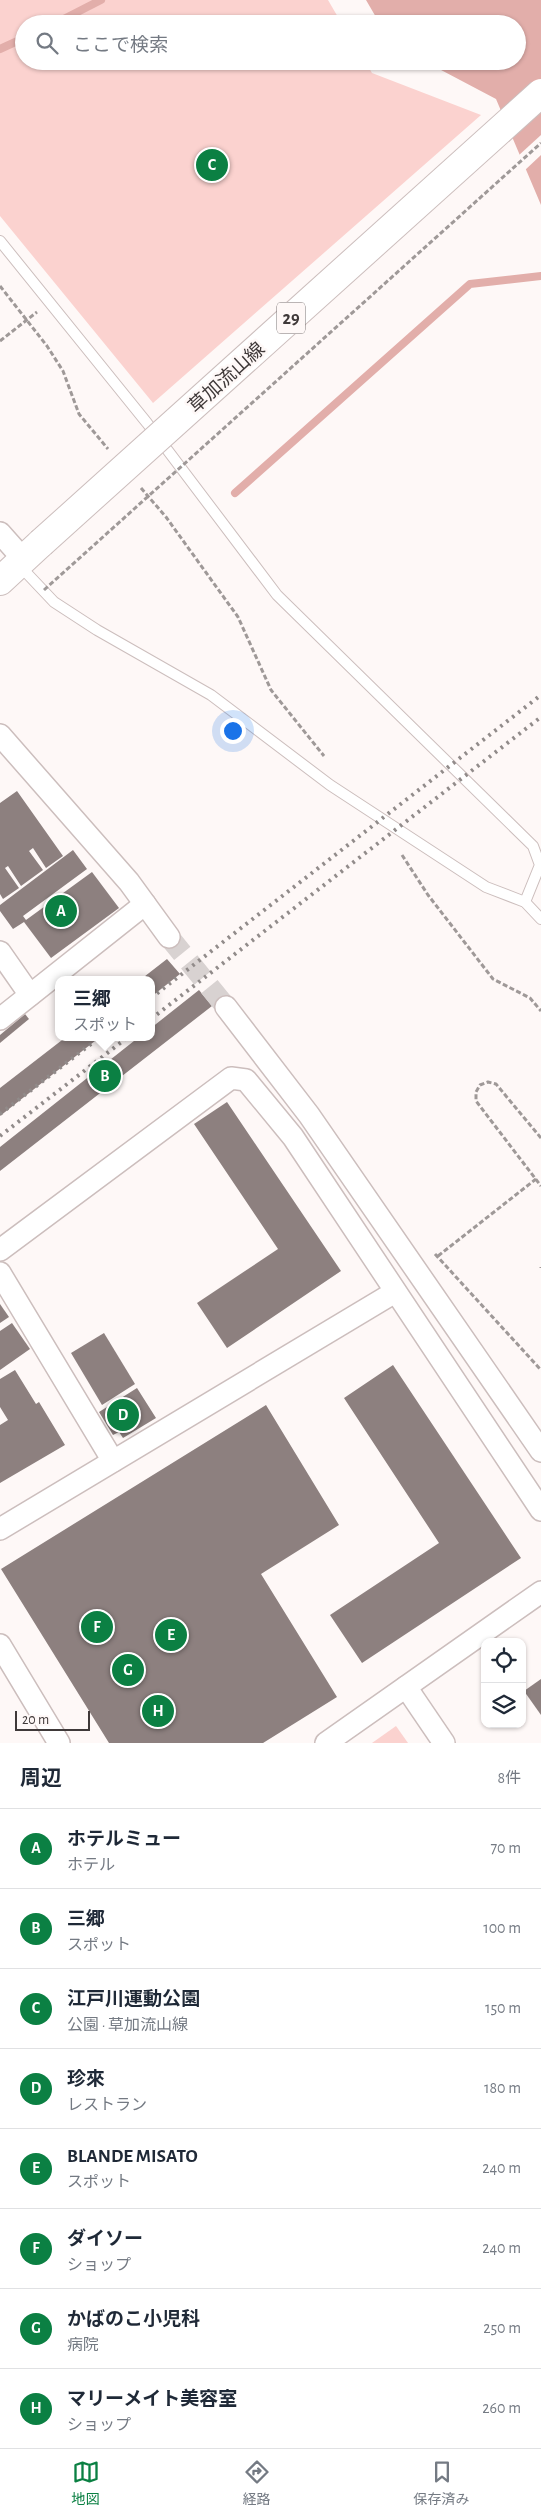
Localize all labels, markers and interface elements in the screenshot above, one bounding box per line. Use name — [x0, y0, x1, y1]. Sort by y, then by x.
search box — [15, 15, 526, 70]
icon: search — [33, 29, 61, 57]
text: ここで検索 — [73, 36, 168, 55]
pin: C — [196, 146, 228, 184]
road number: 29 — [277, 302, 305, 334]
street label: 草加流山線 — [184, 338, 269, 417]
your location — [220, 718, 246, 744]
pin: A — [45, 892, 77, 930]
popup — [55, 976, 155, 1041]
text: 三郷 — [73, 990, 111, 1009]
text: スポット — [73, 1017, 137, 1033]
pin: B — [89, 1057, 121, 1095]
pin: D — [107, 1396, 139, 1434]
pin: F — [81, 1608, 113, 1646]
pin: E — [155, 1616, 187, 1654]
map controls — [481, 1638, 526, 1728]
button: locate — [481, 1638, 526, 1683]
pin: G — [112, 1651, 144, 1689]
button: layers — [481, 1683, 526, 1728]
pin: H — [142, 1692, 174, 1730]
scale bar — [15, 1708, 90, 1731]
text: 20 m — [22, 1713, 49, 1727]
text: 周辺 — [20, 1768, 62, 1789]
text: 8件 — [497, 1770, 521, 1786]
text: ホテルミュー — [67, 1830, 181, 1849]
text: A — [31, 1840, 41, 1856]
text: 70 m — [490, 1840, 521, 1856]
text: ホテル — [67, 1857, 115, 1873]
text: 三郷 — [67, 1910, 105, 1929]
text: B — [31, 1920, 41, 1936]
text: 100 m — [483, 1920, 521, 1936]
text: スポット — [67, 1937, 131, 1953]
text: 江戸川運動公園 — [67, 1990, 200, 2009]
text: C — [32, 2000, 40, 2016]
text: 150 m — [485, 2000, 521, 2016]
text: 公園 · 草加流山線 — [67, 2017, 188, 2033]
text: 珍來 — [67, 2070, 105, 2089]
text: D — [31, 2080, 41, 2096]
text: 180 m — [484, 2080, 521, 2096]
text: レストラン — [67, 2097, 147, 2113]
text: BLANDE MISATO — [67, 2147, 198, 2166]
text: E — [32, 2160, 40, 2176]
text: 240 m — [482, 2160, 521, 2176]
text: スポット — [67, 2174, 131, 2190]
text: ダイソー — [67, 2230, 143, 2249]
text: F — [32, 2240, 40, 2256]
text: 240 m — [482, 2240, 521, 2256]
text: ショップ — [67, 2257, 131, 2273]
text: かばのこ小児科 — [67, 2310, 200, 2329]
text: G — [31, 2320, 41, 2336]
text: 250 m — [483, 2320, 521, 2336]
text: 病院 — [67, 2337, 99, 2353]
text: マリーメイト美容室 — [67, 2390, 237, 2409]
text: H — [30, 2400, 42, 2416]
text: 260 m — [482, 2400, 521, 2416]
text: ショップ — [67, 2417, 131, 2433]
tab: 地図 — [72, 2458, 100, 2509]
tab: 経路 — [243, 2458, 271, 2509]
tab: 保存済み — [414, 2458, 470, 2509]

